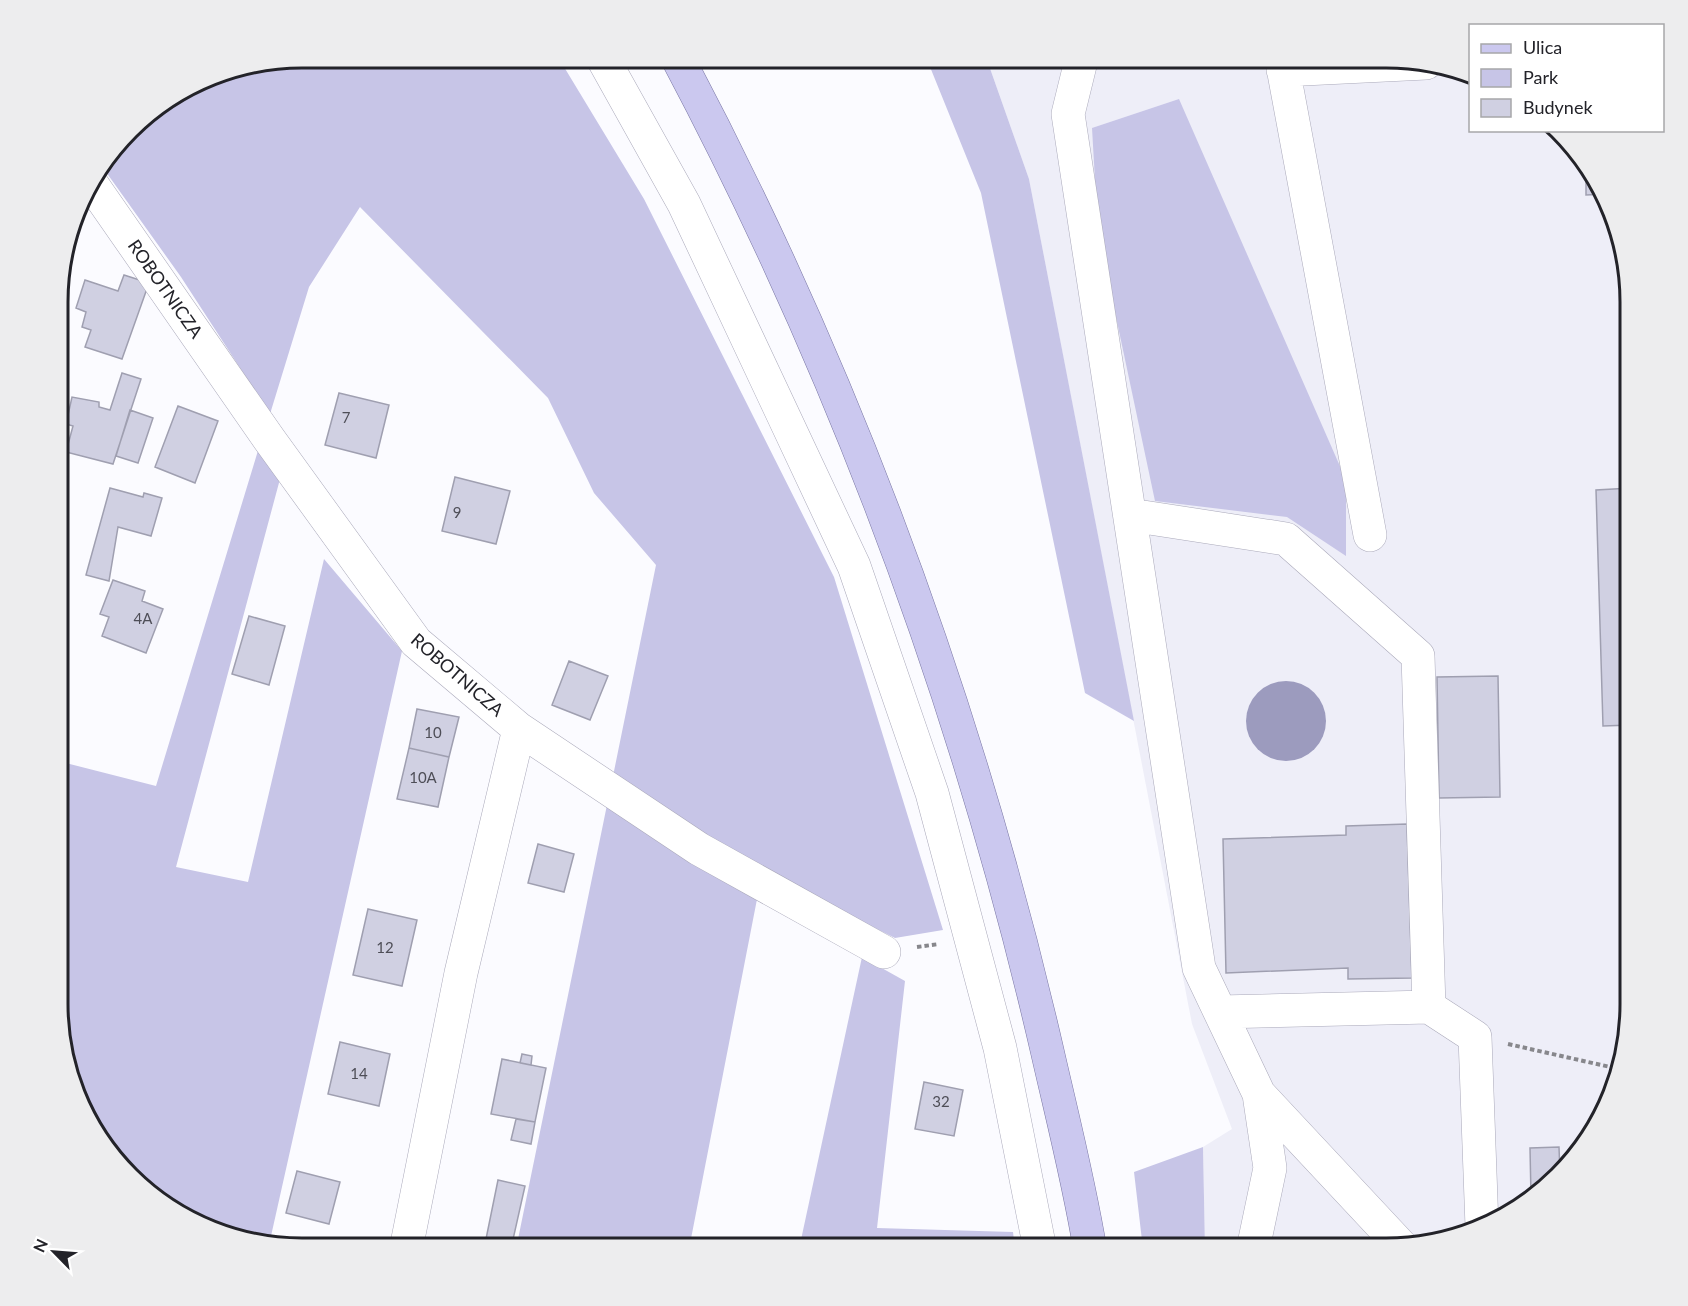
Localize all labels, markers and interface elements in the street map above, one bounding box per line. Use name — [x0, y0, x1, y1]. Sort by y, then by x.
legend — [1469, 24, 1664, 132]
text: Ulica — [1523, 36, 1562, 58]
text: Park — [1523, 66, 1559, 88]
text: Budynek — [1523, 96, 1593, 118]
street label: ROBOTNICZA — [124, 235, 208, 343]
house number: 7 — [342, 408, 351, 426]
house number: 9 — [453, 503, 461, 521]
house number: 4A — [134, 609, 153, 627]
street label: ROBOTNICZA — [407, 628, 509, 721]
house number: 10 — [424, 723, 442, 741]
house number: 10A — [409, 768, 438, 786]
house number: 12 — [376, 938, 394, 956]
house number: 14 — [350, 1064, 368, 1082]
house number: 32 — [932, 1092, 950, 1110]
north arrow — [24, 1222, 84, 1282]
text: N — [29, 1236, 51, 1255]

